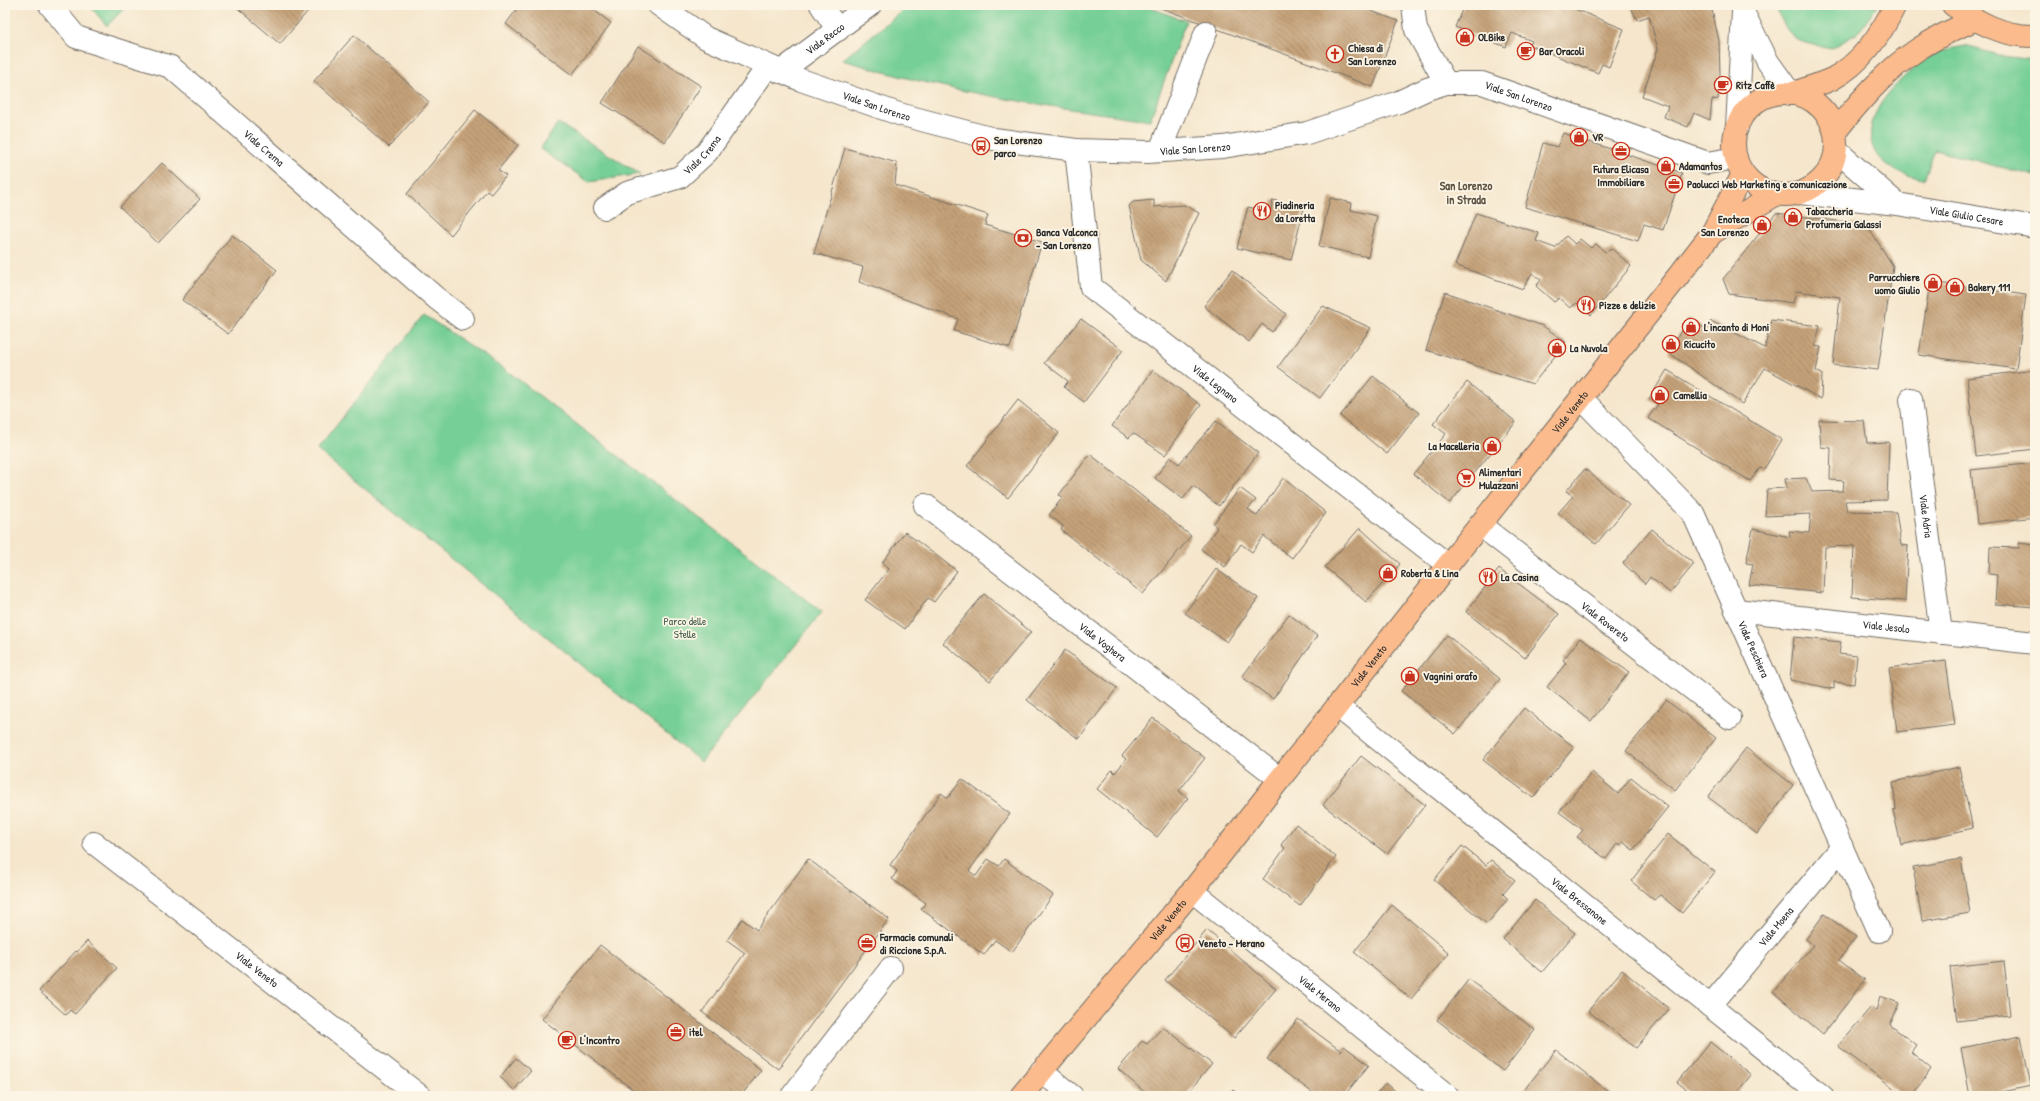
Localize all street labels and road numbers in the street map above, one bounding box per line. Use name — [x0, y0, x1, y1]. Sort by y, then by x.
street label: Viale Recco — [803, 19, 848, 58]
street label: Viale San Lorenzo — [1483, 77, 1555, 115]
street label: Viale San Lorenzo — [840, 88, 912, 124]
street label: Viale Crema — [241, 126, 288, 170]
street label: Viale Crema — [680, 132, 724, 178]
street label: Viale San Lorenzo — [1159, 139, 1232, 158]
street label: Viale Giulio Cesare — [1928, 203, 2005, 229]
street label: Viale Legnano — [1189, 361, 1241, 406]
street label: Viale Veneto — [1548, 387, 1592, 436]
street label: Viale Adria — [1916, 494, 1936, 539]
street label: Viale Rovereto — [1578, 598, 1633, 645]
street label: Viale Jesolo — [1862, 617, 1911, 636]
street label: Viale Peschiera — [1735, 618, 1773, 680]
street label: Viale Voghera — [1076, 619, 1129, 665]
street label: Viale Veneto — [1347, 641, 1390, 690]
street label: Viale Bressanone — [1548, 874, 1611, 928]
street label: Viale Veneto — [1146, 896, 1190, 944]
street label: Viale Moena — [1755, 903, 1797, 949]
street label: Viale Veneto — [232, 948, 282, 991]
street label: Viale Merano — [1295, 972, 1345, 1016]

